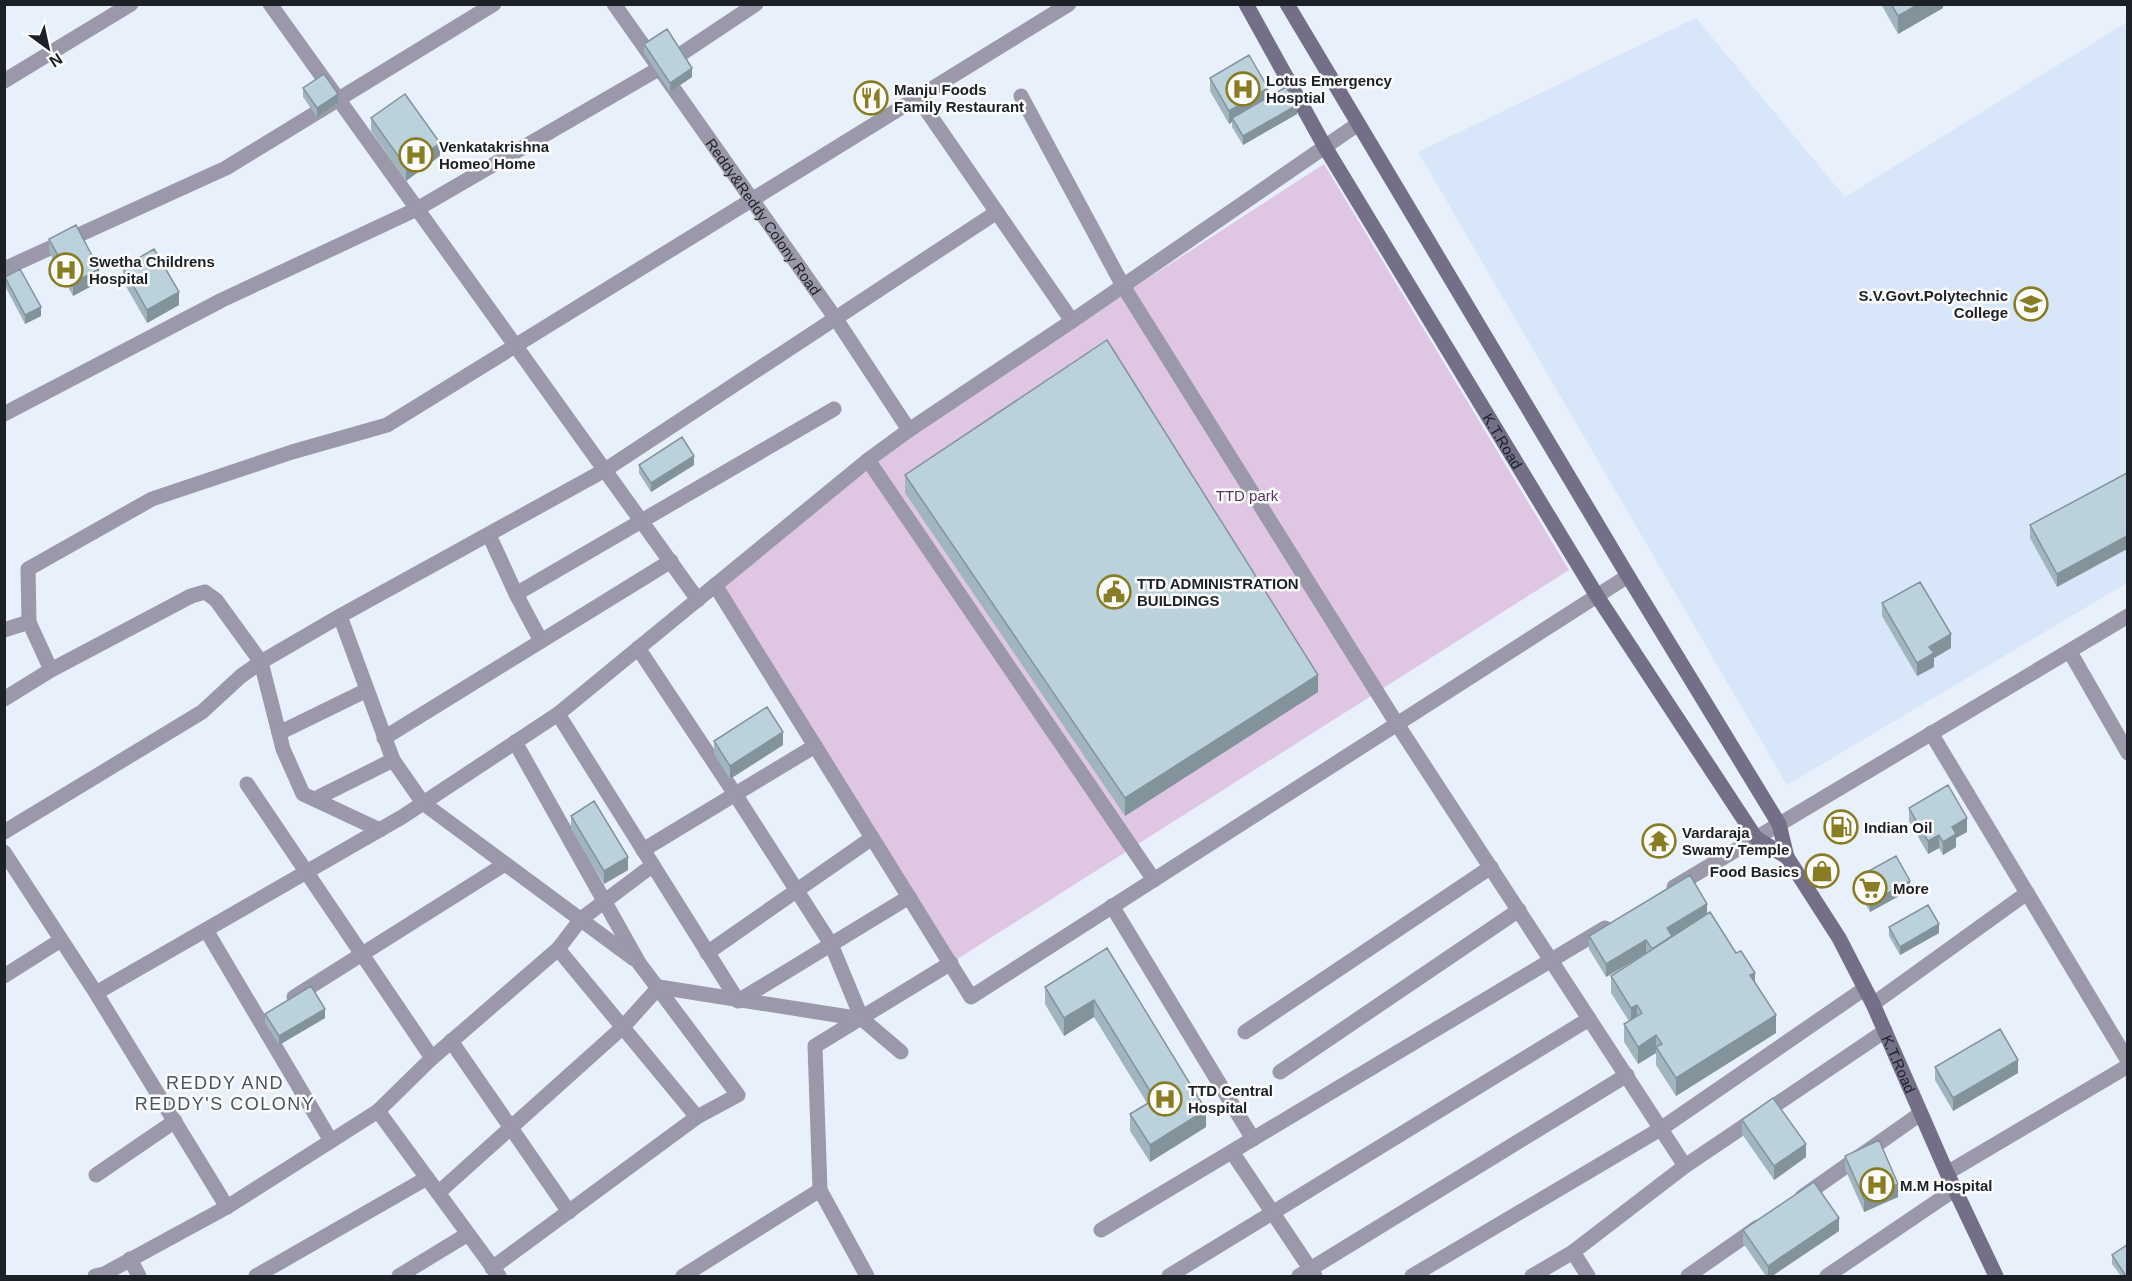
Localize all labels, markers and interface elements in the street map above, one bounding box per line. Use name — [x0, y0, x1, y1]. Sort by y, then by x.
north arrow — [18, 18, 78, 78]
text: N — [46, 50, 65, 70]
hospital icon: Lotus Emergency Hosptial — [1225, 71, 1261, 107]
place label: Lotus Emergency Hosptial — [1266, 72, 1393, 106]
restaurant icon: Manju Foods Family Restaurant — [853, 80, 889, 116]
place label: Manju Foods Family Restaurant — [894, 81, 1024, 115]
street label: Reddy&Reddy Colony Road — [703, 135, 825, 298]
hospital icon: Venkatakrishna Homeo Home — [398, 137, 434, 173]
place label: Venkatakrishna Homeo Home — [439, 138, 550, 172]
hospital icon: Swetha Childrens Hospital — [48, 252, 84, 288]
place label: Swetha Childrens Hospital — [89, 253, 215, 287]
school or university icon: S.V.Govt.Polytechnic College — [2013, 286, 2049, 322]
place label: S.V.Govt.Polytechnic College — [1859, 287, 2008, 321]
street label: K.T.Road — [1480, 410, 1526, 472]
park label: TTD park — [1216, 487, 1279, 504]
public building icon: TTD ADMINISTRATION BUILDINGS — [1096, 574, 1132, 610]
place label: TTD ADMINISTRATION BUILDINGS — [1137, 575, 1299, 609]
fuel station icon: Indian Oil — [1823, 809, 1859, 845]
place label: Indian Oil — [1864, 819, 1932, 836]
temple icon: Vardaraja Swamy Temple — [1641, 823, 1677, 859]
place label: Vardaraja Swamy Temple — [1682, 824, 1789, 858]
shop icon: Food Basics — [1804, 853, 1840, 889]
place label: Food Basics — [1710, 863, 1799, 880]
supermarket icon: More — [1852, 870, 1888, 906]
place label: More — [1893, 880, 1929, 897]
street label: K.T.Road — [1879, 1032, 1919, 1095]
district label: REDDY AND REDDY'S COLONY — [135, 1073, 315, 1114]
hospital icon: TTD Central Hospital — [1147, 1081, 1183, 1117]
place label: TTD Central Hospital — [1188, 1082, 1273, 1116]
hospital icon: M.M Hospital — [1859, 1167, 1895, 1203]
place label: M.M Hospital — [1900, 1177, 1993, 1194]

